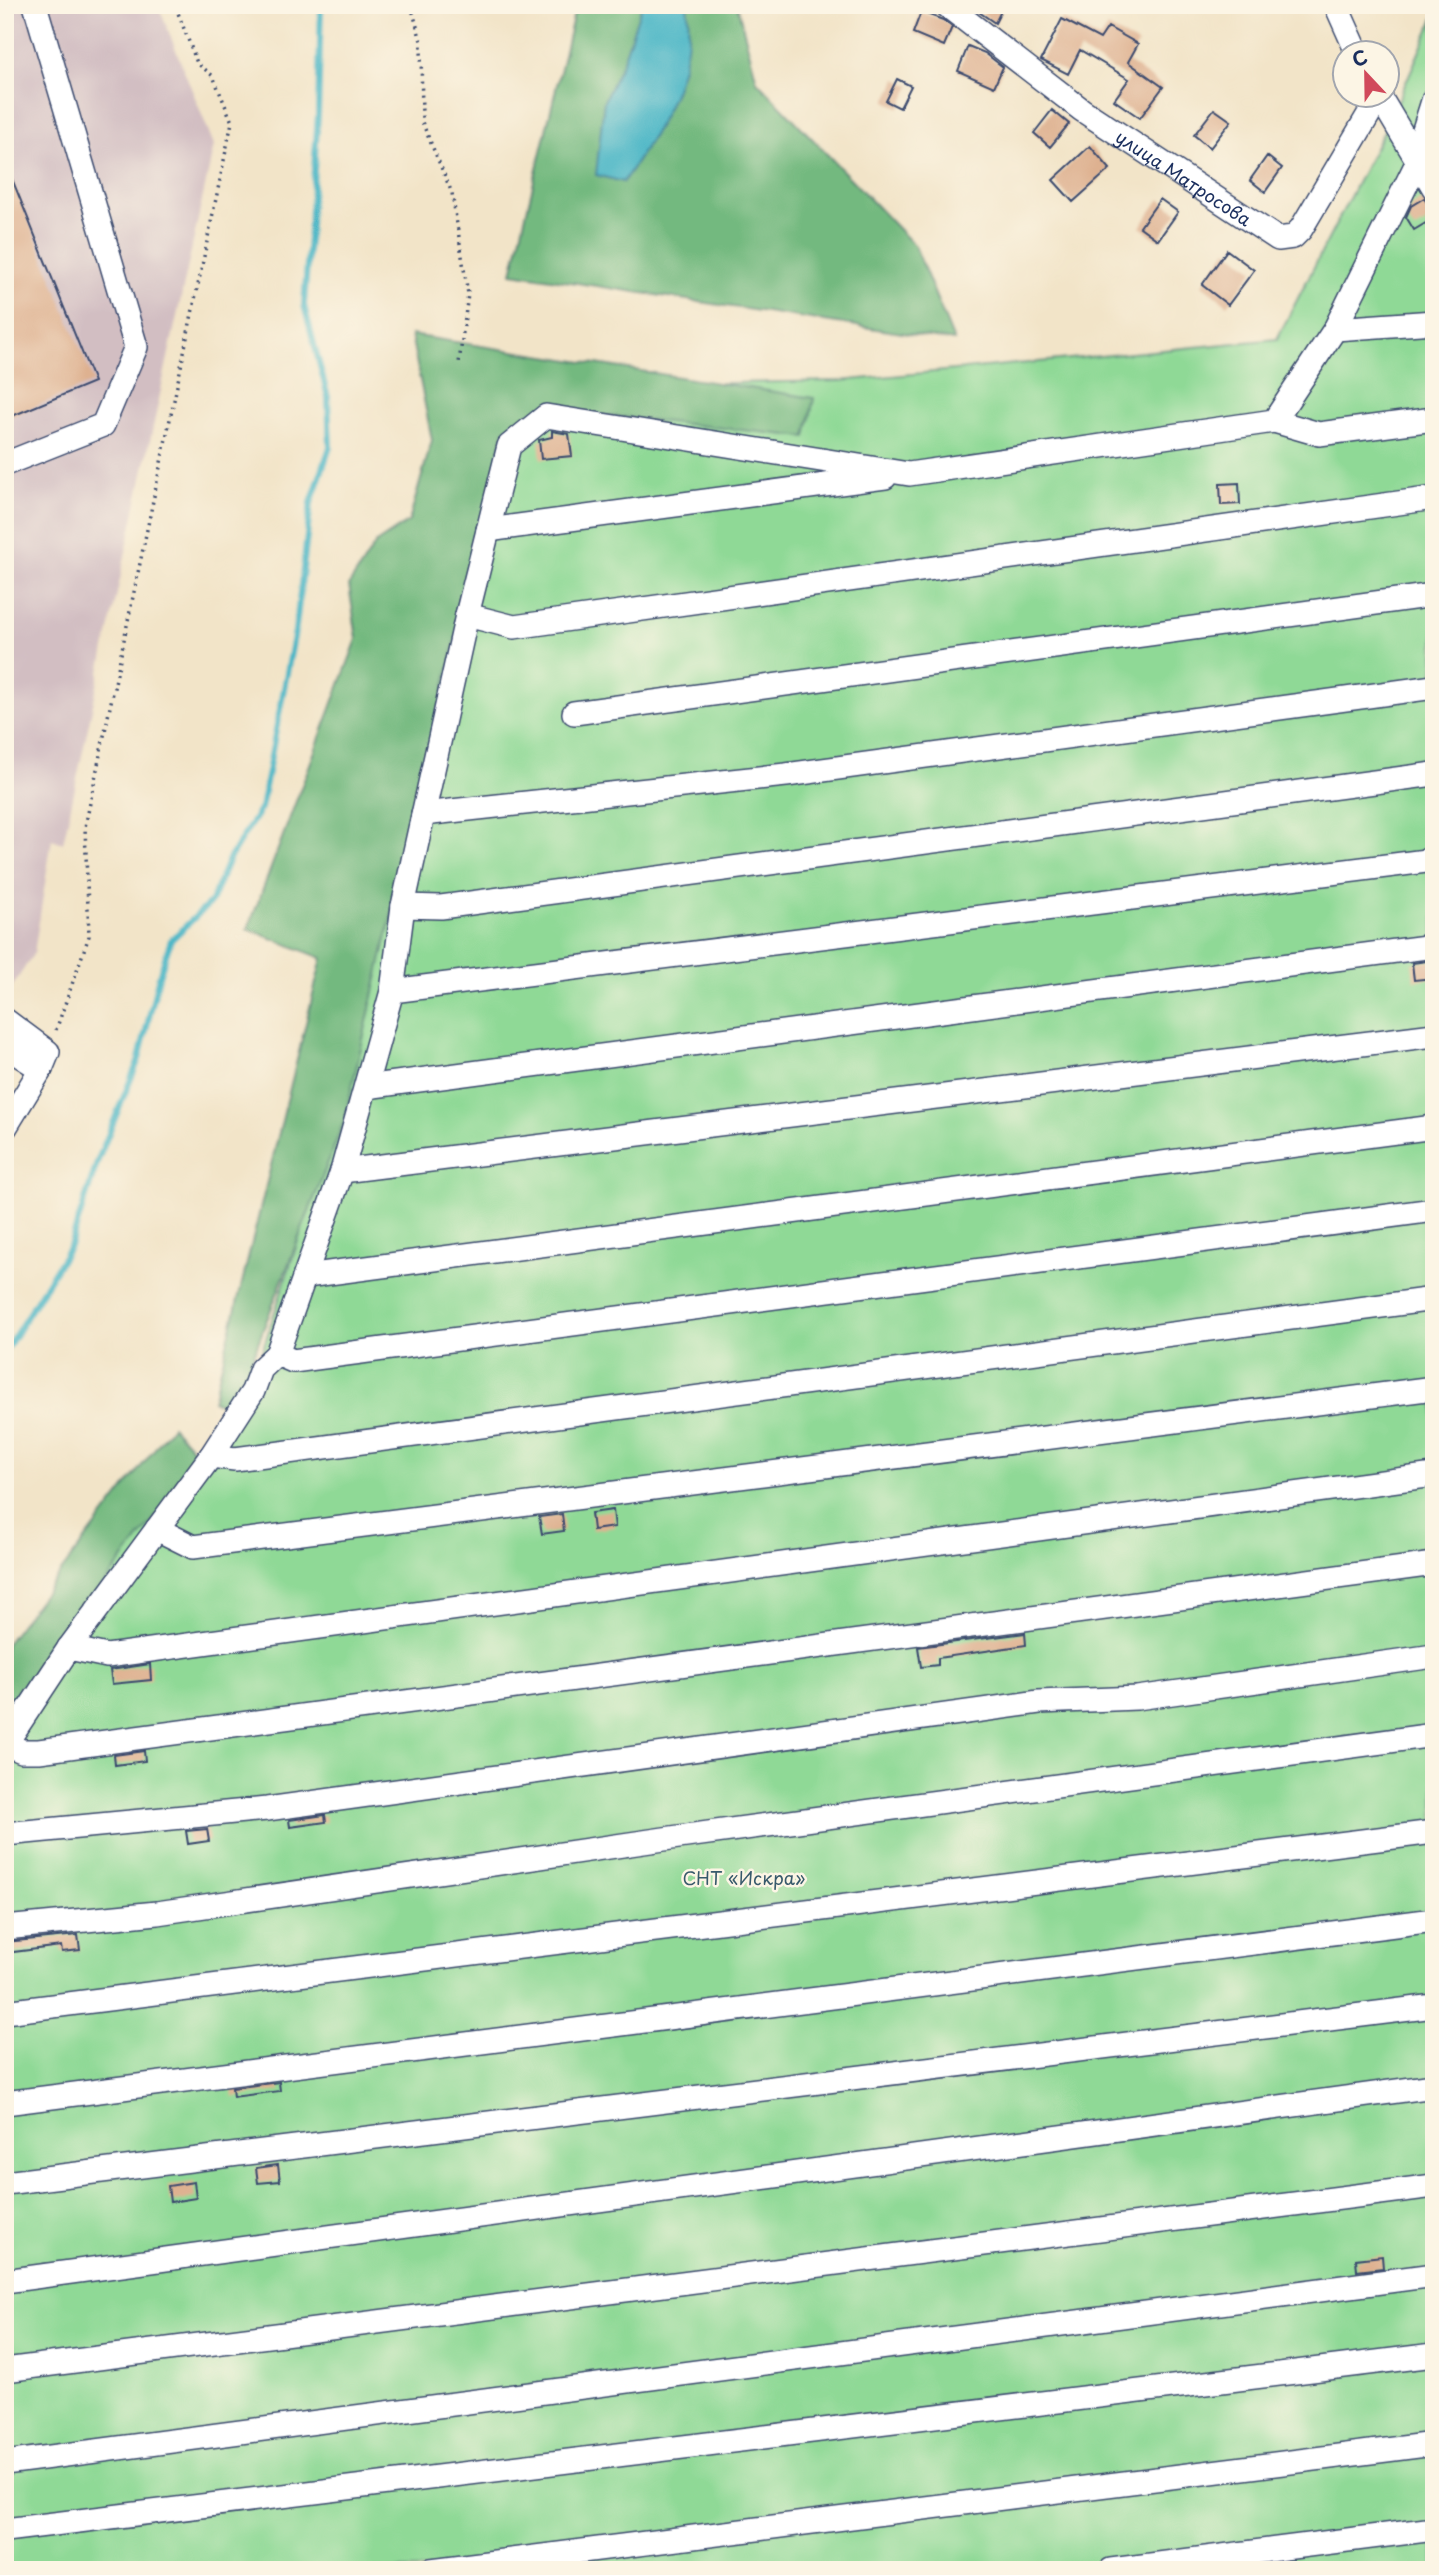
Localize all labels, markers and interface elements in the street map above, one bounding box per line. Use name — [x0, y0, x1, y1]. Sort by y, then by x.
north arrow — [1330, 38, 1400, 108]
text: С — [1347, 42, 1371, 73]
street label: улица Матросова — [1111, 123, 1258, 232]
park label: СНТ «Искра» — [683, 1864, 805, 1891]

